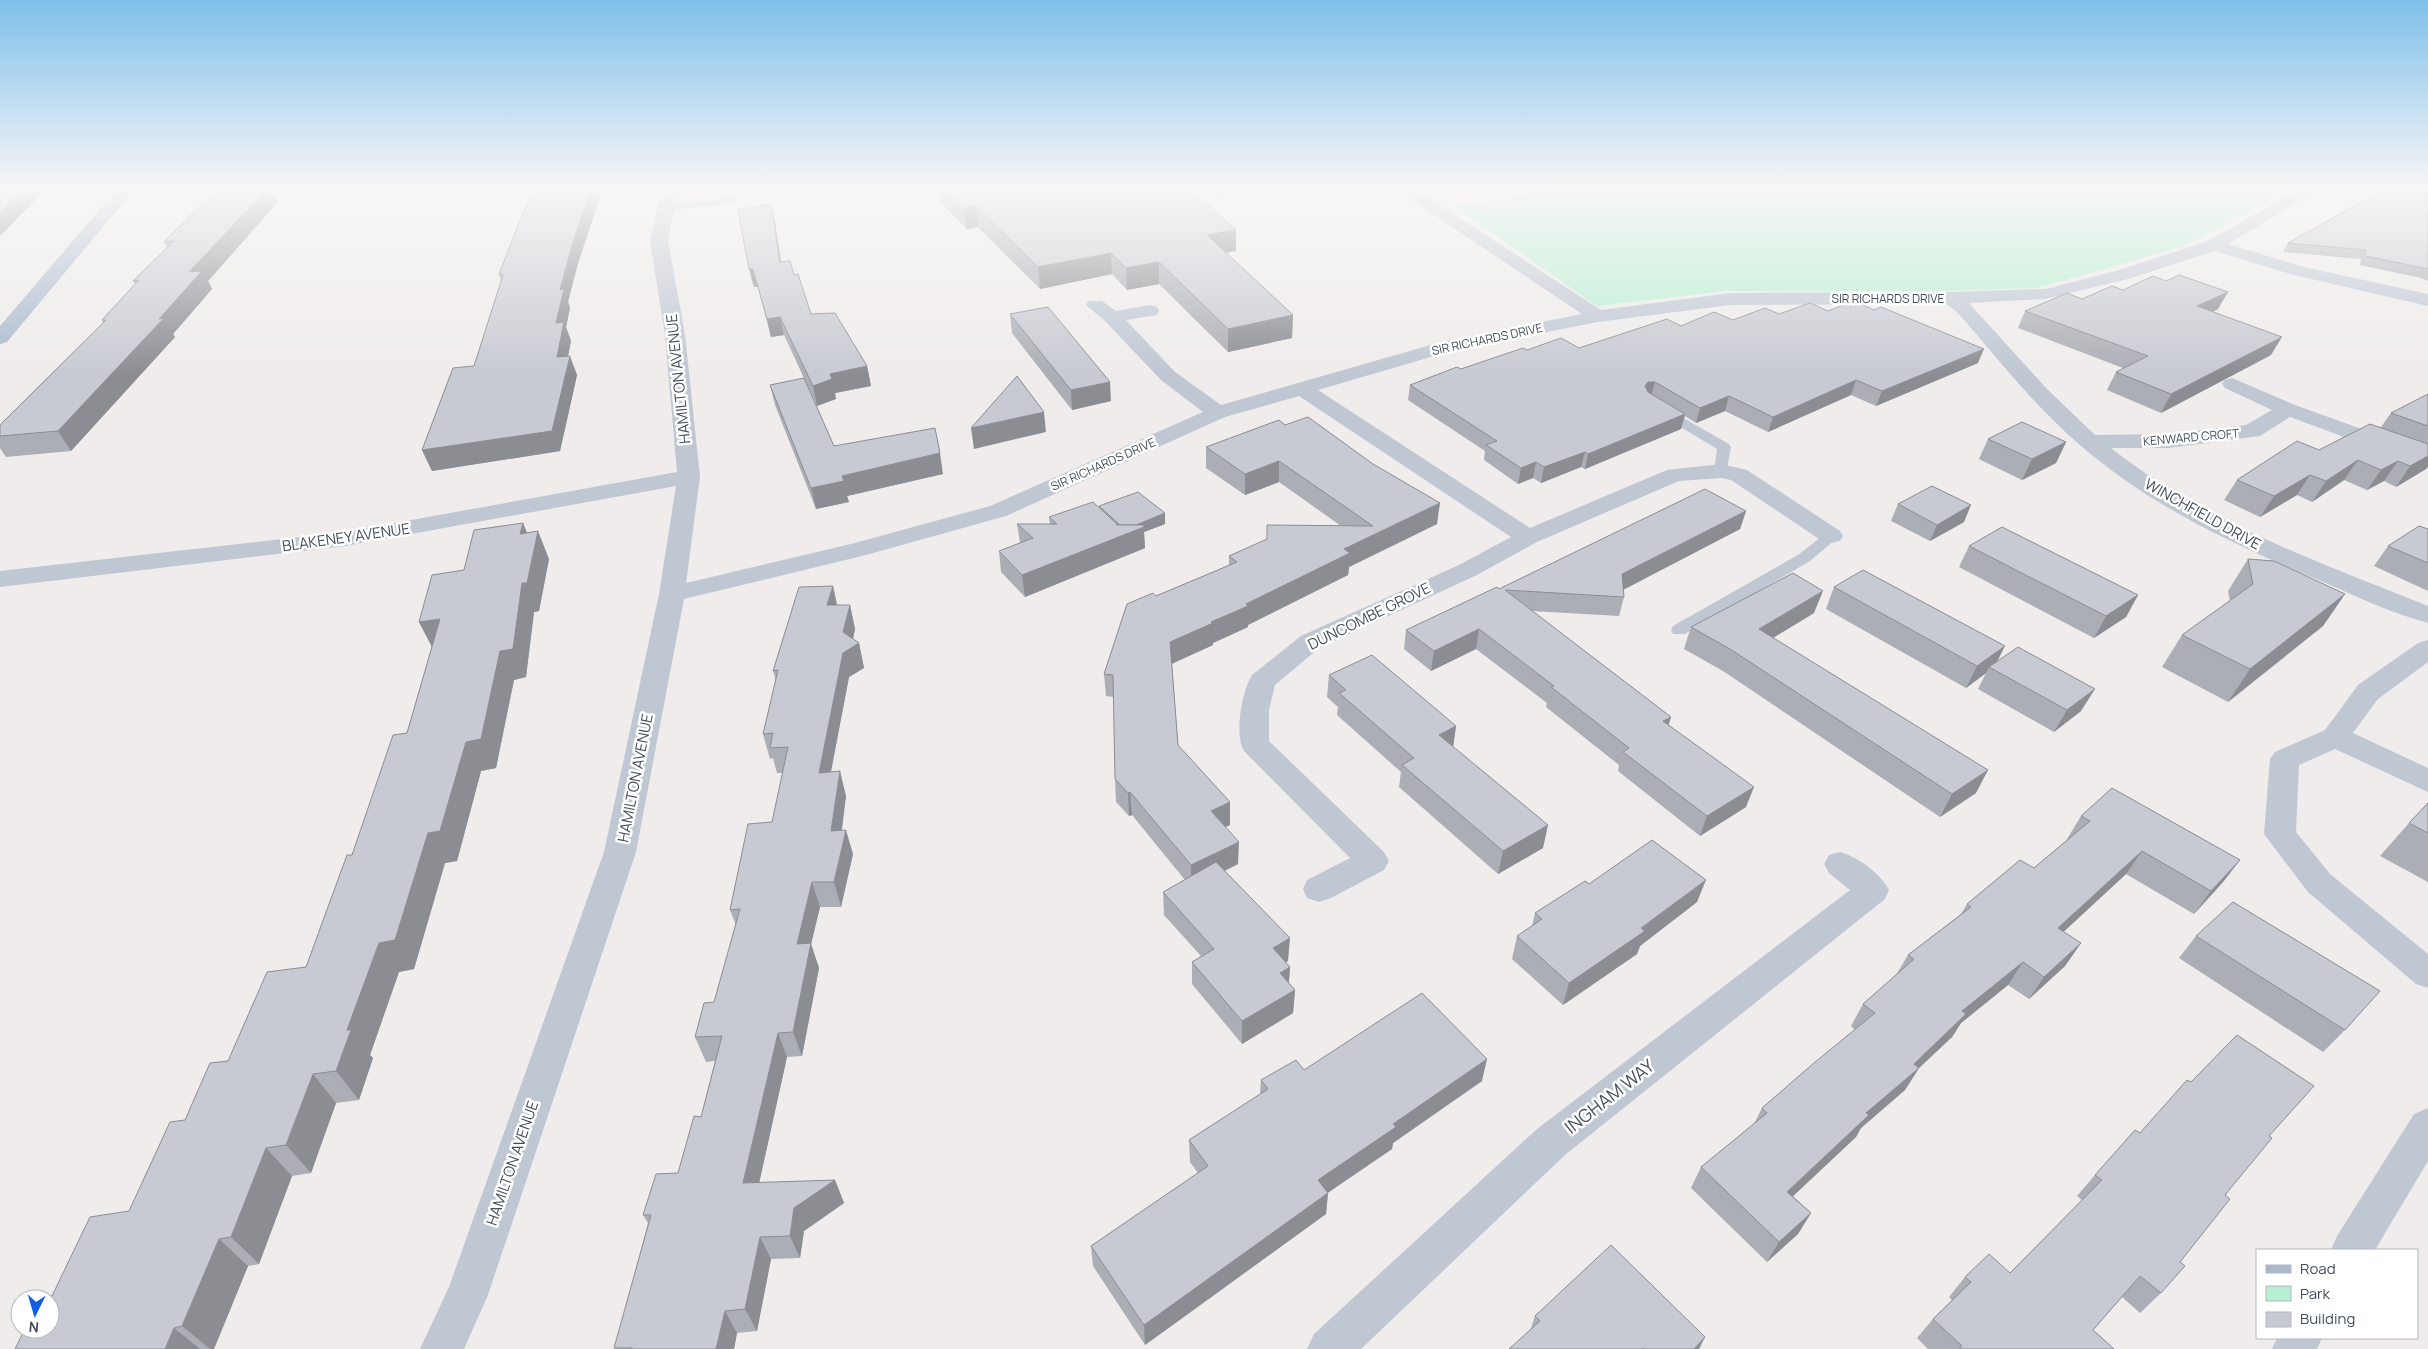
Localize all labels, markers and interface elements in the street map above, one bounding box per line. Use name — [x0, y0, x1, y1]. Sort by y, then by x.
street label: SIR RICHARDS DRIVE — [1832, 290, 1945, 307]
street label: HAMILTON AVENUE — [661, 313, 695, 445]
street label: SIR RICHARDS DRIVE — [1430, 319, 1544, 359]
street label: KENWARD CROFT — [2142, 424, 2241, 450]
street label: SIR RICHARDS DRIVE — [1048, 433, 1158, 495]
street label: WINCHFIELD DRIVE — [2141, 473, 2265, 555]
street label: BLAKENEY AVENUE — [281, 518, 411, 556]
street label: DUNCOMBE GROVE — [1304, 577, 1434, 655]
street label: HAMILTON AVENUE — [612, 712, 658, 844]
street label: INGHAM WAY — [1559, 1053, 1660, 1139]
street label: HAMILTON AVENUE — [481, 1098, 543, 1228]
legend — [2256, 1249, 2418, 1339]
text: Road — [2300, 1258, 2336, 1279]
text: Park — [2300, 1283, 2330, 1304]
north arrow — [10, 1289, 60, 1339]
text: Building — [2300, 1308, 2355, 1329]
text: N — [28, 1318, 40, 1337]

